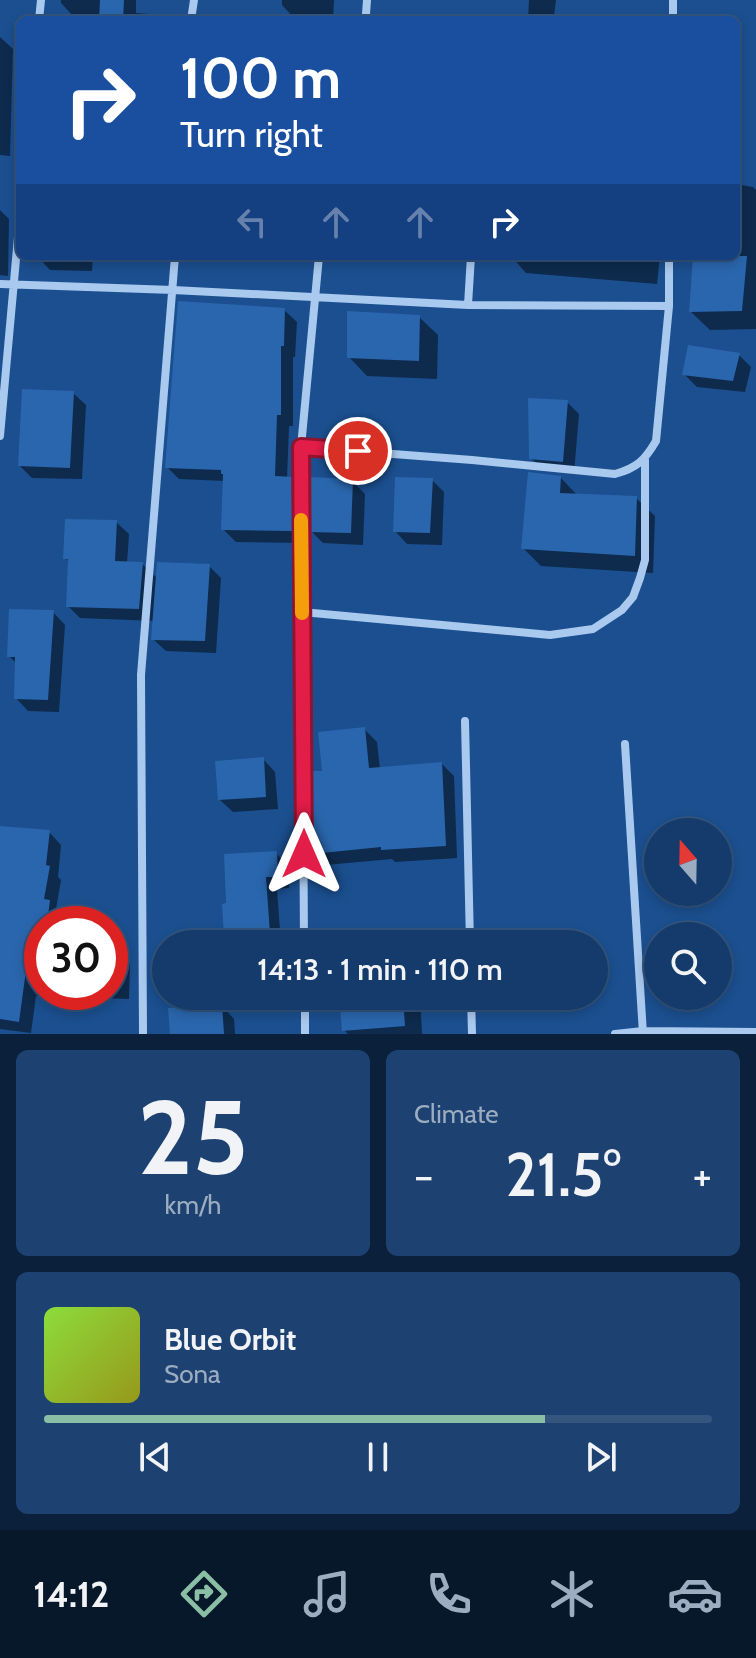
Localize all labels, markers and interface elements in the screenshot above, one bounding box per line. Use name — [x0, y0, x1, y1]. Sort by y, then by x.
text: 100 m — [180, 44, 341, 112]
icon: right — [48, 48, 152, 152]
text: Turn right — [180, 112, 323, 156]
icon: left — [230, 200, 274, 244]
icon: ahead — [314, 200, 358, 244]
icon: ahead — [398, 200, 442, 244]
icon: right — [482, 200, 526, 244]
pin — [324, 417, 392, 485]
icon: arrive — [336, 429, 380, 473]
position arrow — [262, 812, 346, 896]
north arrow — [644, 818, 732, 906]
map controls — [644, 818, 732, 1010]
speed limit sign: 30 — [24, 906, 128, 1010]
button: search — [644, 922, 732, 1010]
text: 14:13 · 1 min · 110 m — [257, 951, 503, 988]
text: 25 — [138, 1074, 248, 1200]
text: Climate — [414, 1098, 499, 1130]
text: 21.5° — [505, 1138, 621, 1211]
text: − — [414, 1149, 433, 1202]
text: + — [693, 1149, 712, 1202]
text: km/h — [165, 1189, 221, 1221]
text: Blue Orbit — [164, 1321, 296, 1358]
text: Sona — [164, 1358, 221, 1390]
icon: previous — [133, 1435, 177, 1479]
icon: pause — [356, 1435, 400, 1479]
icon: next — [579, 1435, 623, 1479]
icon: directions — [176, 1566, 232, 1622]
icon: music — [299, 1566, 355, 1622]
icon: phone — [421, 1566, 477, 1622]
icon: climate — [544, 1566, 600, 1622]
icon: car — [667, 1566, 723, 1622]
text: 14:12 — [33, 1572, 109, 1616]

